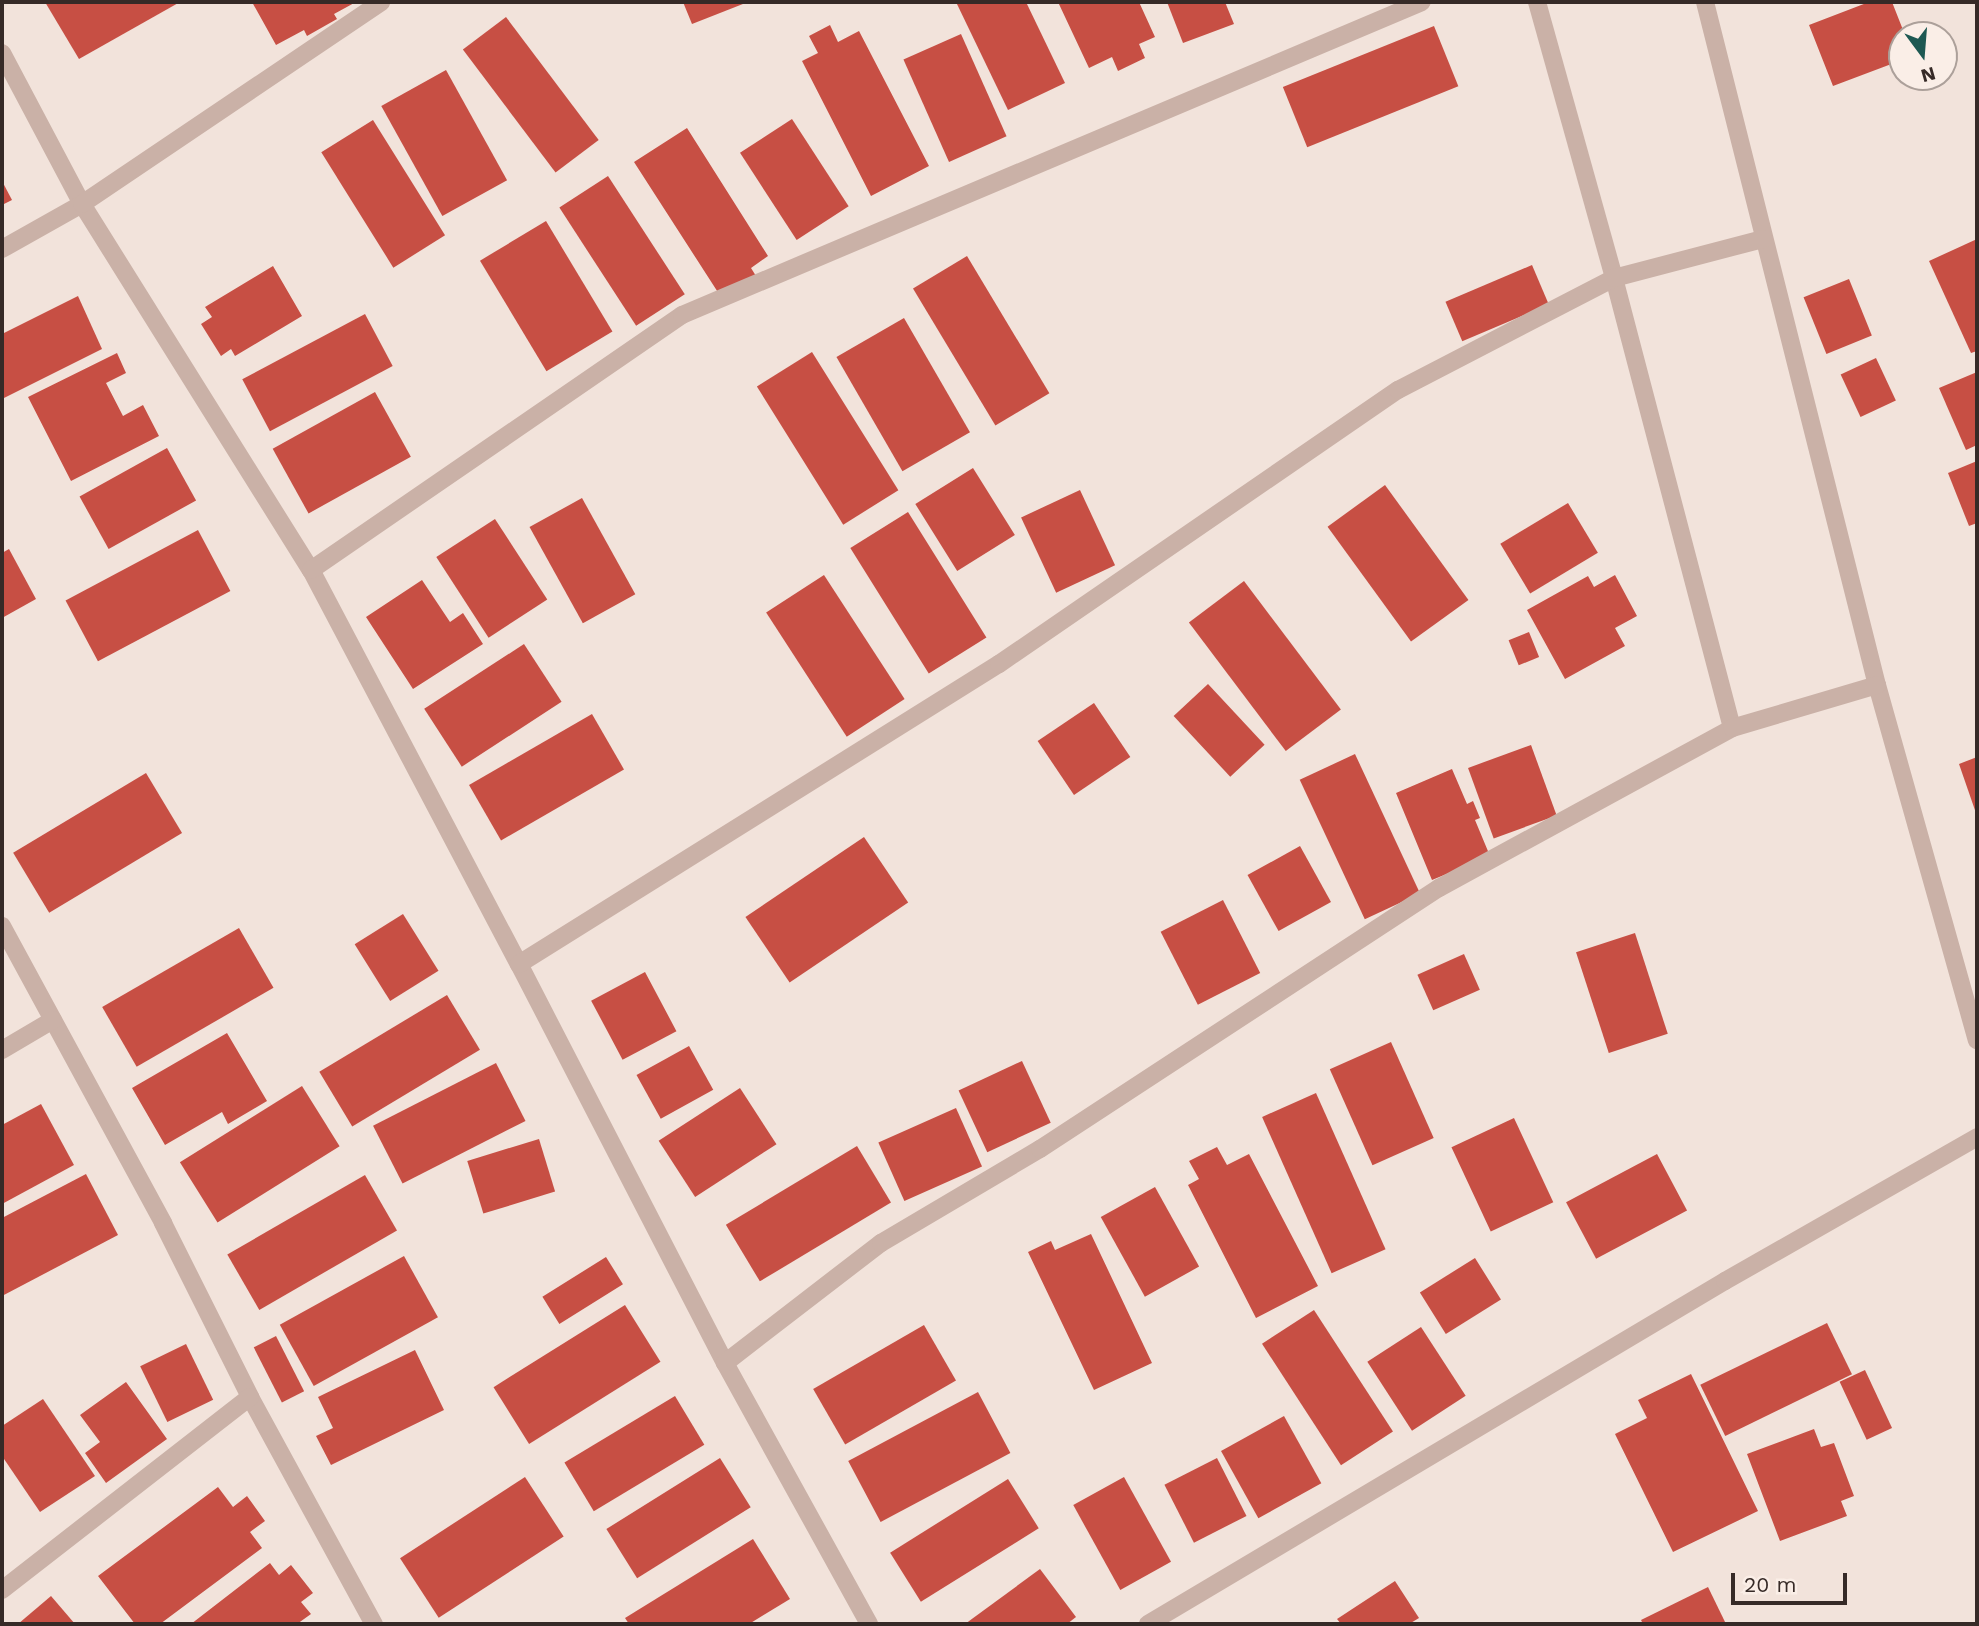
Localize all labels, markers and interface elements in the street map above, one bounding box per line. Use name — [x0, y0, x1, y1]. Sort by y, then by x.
north arrow — [1888, 21, 1958, 91]
text: N — [1918, 62, 1938, 88]
scale bar — [1734, 1560, 1850, 1604]
text: 20 m — [1744, 1572, 1796, 1597]

